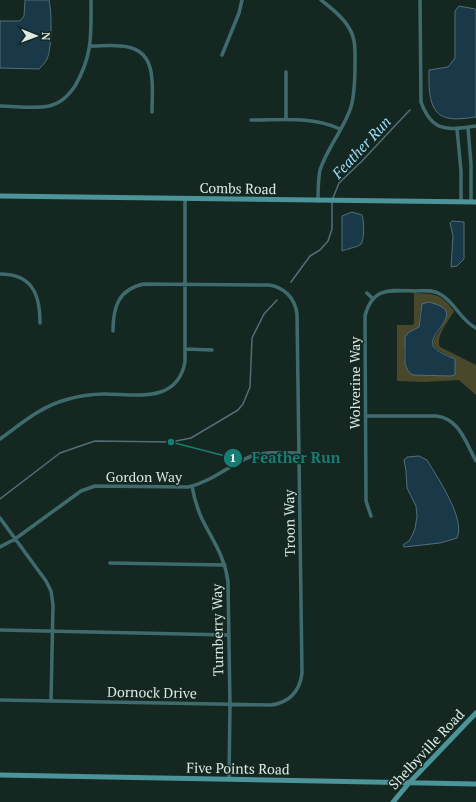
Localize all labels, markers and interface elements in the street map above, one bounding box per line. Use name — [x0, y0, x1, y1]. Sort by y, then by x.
north arrow — [16, 16, 56, 56]
text: N — [39, 32, 53, 41]
water label: Feather Run — [326, 112, 395, 183]
street label: Combs Road — [199, 178, 277, 198]
street label: Wolverine Way — [345, 336, 364, 429]
callout: Feather Run — [223, 444, 348, 471]
text: Feather Run — [252, 447, 341, 467]
text: 1 — [230, 450, 236, 465]
street label: Gordon Way — [106, 467, 183, 486]
street label: Troon Way — [279, 488, 299, 557]
street label: Turnberry Way — [207, 583, 227, 676]
street label: Dornock Drive — [107, 682, 197, 702]
street label: Shelbyville Road — [384, 705, 468, 793]
street label: Five Points Road — [186, 758, 290, 778]

